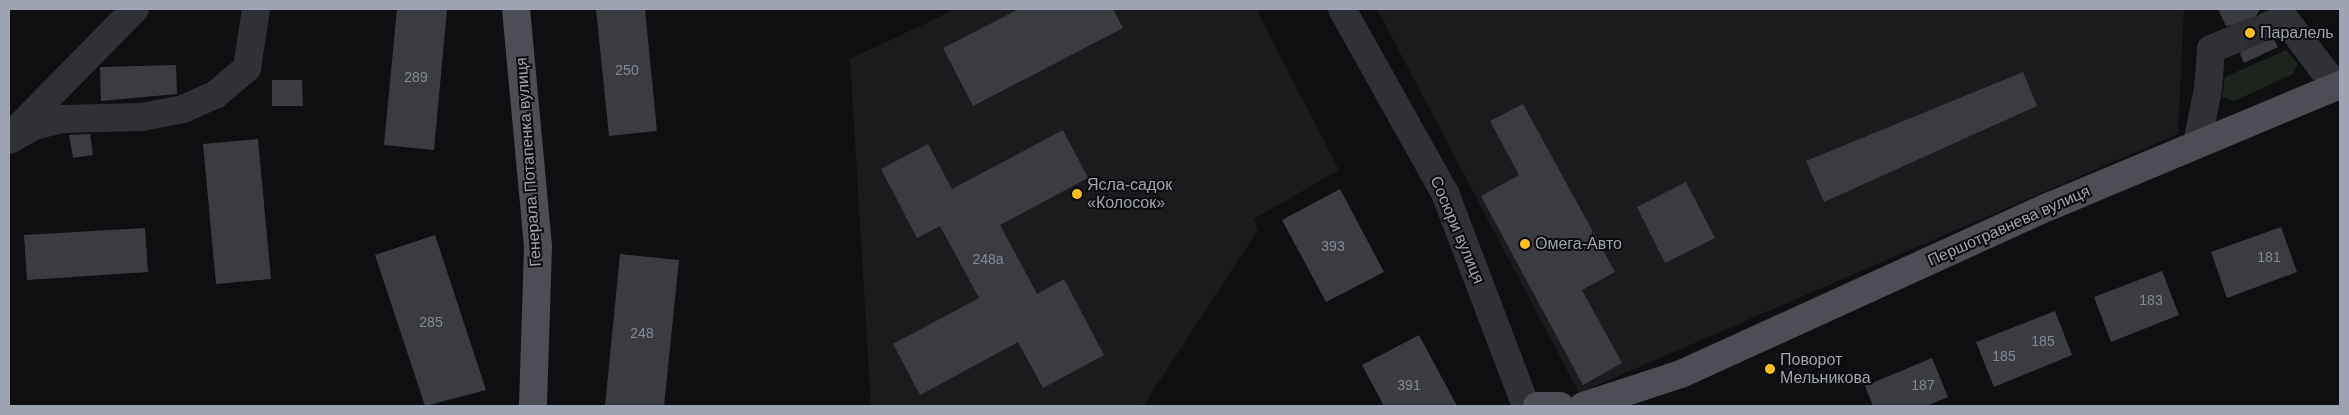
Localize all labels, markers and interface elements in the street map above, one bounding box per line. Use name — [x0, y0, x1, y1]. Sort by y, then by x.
place label: Паралель — [2260, 23, 2334, 43]
marker: Паралель — [2244, 27, 2256, 39]
street label: Генерала Потапенка вулиця — [512, 57, 546, 267]
house number: 250 — [615, 62, 639, 78]
house number: 289 — [404, 69, 428, 85]
street label: Сосюри вулиця — [1426, 173, 1488, 287]
place label: Ясла-садок «Колосок» — [1087, 175, 1172, 213]
street label: Першотравнева вулиця — [1925, 182, 2093, 270]
marker: Ясла-садок «Колосок» — [1071, 188, 1083, 200]
place label: Омега-Авто — [1535, 234, 1622, 254]
house number: 393 — [1321, 238, 1345, 254]
marker: Омега-Авто — [1519, 238, 1531, 250]
house number: 181 — [2257, 249, 2281, 265]
house number: 248а — [972, 251, 1004, 267]
house number: 183 — [2139, 292, 2163, 308]
house number: 285 — [419, 314, 443, 330]
house number: 248 — [630, 325, 654, 341]
house number: 185 — [2031, 333, 2055, 349]
house number: 185 — [1992, 348, 2016, 364]
place label: Поворот Мельникова — [1780, 350, 1871, 388]
marker: Поворот Мельникова — [1764, 363, 1776, 375]
house number: 391 — [1397, 377, 1421, 393]
house number: 187 — [1911, 377, 1935, 393]

